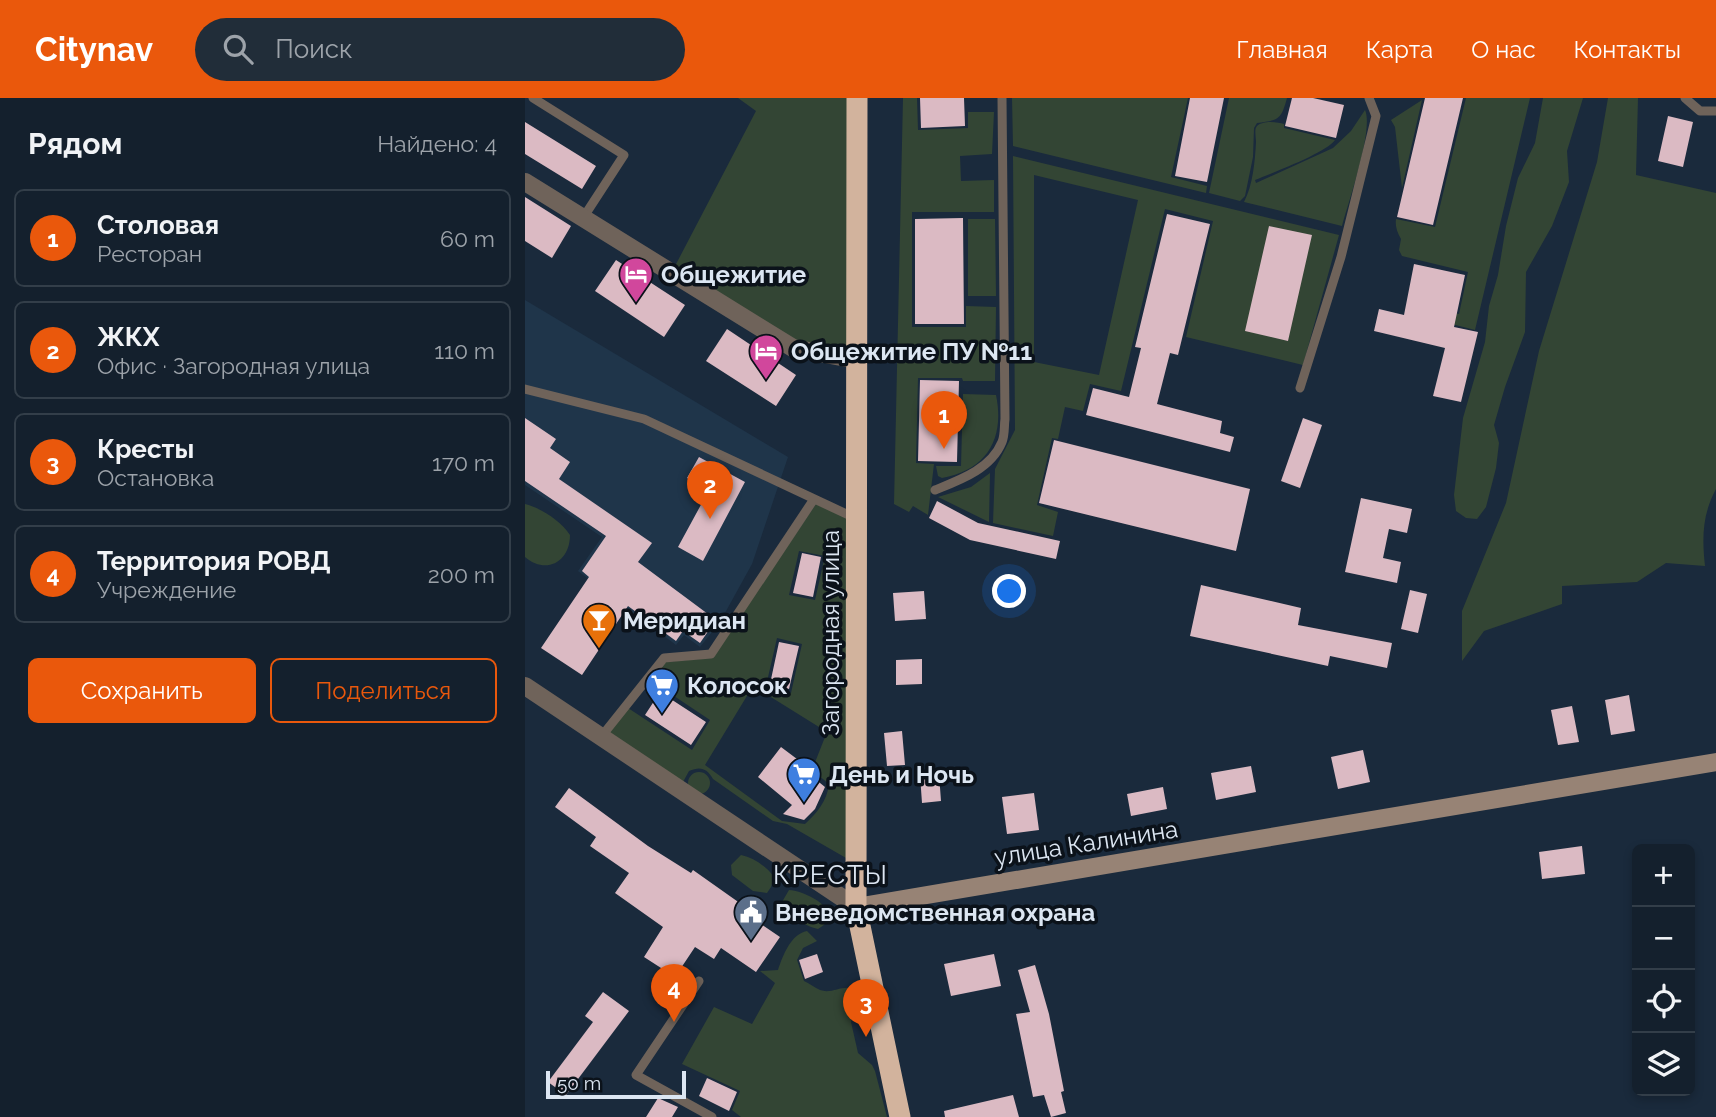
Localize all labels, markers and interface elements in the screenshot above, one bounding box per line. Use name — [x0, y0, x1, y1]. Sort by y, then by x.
search box — [195, 18, 685, 81]
text: Citynav — [35, 30, 153, 69]
icon: search — [219, 30, 257, 68]
text: Поиск — [275, 34, 352, 64]
text: Главная — [1236, 35, 1328, 64]
text: Карта — [1366, 35, 1433, 64]
text: О нас — [1471, 35, 1536, 64]
text: Контакты — [1574, 35, 1681, 64]
text: Рядом — [28, 126, 122, 161]
text: Найдено: 4 — [377, 130, 497, 157]
text: Столовая — [97, 210, 219, 240]
text: 1 — [47, 225, 59, 252]
text: 60 m — [440, 225, 495, 252]
text: Ресторан — [97, 240, 202, 267]
hotel icon: Общежитие — [617, 255, 655, 304]
place label: Общежитие — [661, 260, 806, 289]
text: ЖКХ — [97, 322, 160, 352]
hotel icon: Общежитие ПУ №11 — [747, 332, 785, 381]
text: 2 — [47, 337, 59, 364]
text: 110 m — [434, 337, 495, 364]
place label: Общежитие ПУ №11 — [791, 337, 1032, 366]
text: Офис · Загородная улица — [97, 352, 370, 379]
pin: 1 — [921, 391, 967, 449]
text: Кресты — [97, 434, 194, 464]
text: 3 — [47, 449, 59, 476]
text: 170 m — [432, 449, 495, 476]
pin: 2 — [687, 461, 733, 519]
text: Остановка — [97, 464, 214, 491]
street label: Загородная улица — [816, 530, 845, 736]
text: Территория РОВД — [97, 546, 331, 576]
text: 4 — [46, 561, 60, 588]
text: 200 m — [428, 561, 495, 588]
your location — [992, 574, 1026, 608]
text: Учреждение — [97, 576, 236, 603]
bar icon: Меридиан — [580, 601, 618, 650]
place label: Меридиан — [623, 606, 746, 635]
button: Сохранить — [28, 658, 256, 723]
button: Поделиться — [270, 658, 497, 723]
supermarket icon: Колосок — [643, 666, 681, 715]
place label: Колосок — [687, 671, 788, 700]
supermarket icon: День и Ночь — [785, 755, 823, 804]
place label: День и Ночь — [829, 760, 974, 789]
street label: улица Калинина — [992, 814, 1180, 872]
map controls — [1632, 844, 1695, 1096]
button: + — [1632, 844, 1695, 907]
district label: КРЕСТЫ — [773, 860, 889, 890]
public building icon: Вневедомственная охрана — [732, 893, 770, 942]
place label: Вневедомственная охрана — [775, 898, 1095, 927]
button: − — [1632, 907, 1695, 970]
pin: 4 — [651, 964, 697, 1022]
button: locate — [1632, 970, 1695, 1033]
pin: 3 — [843, 979, 889, 1037]
button: layers — [1632, 1033, 1695, 1096]
scale bar — [546, 1068, 686, 1100]
text: 50 m — [557, 1072, 601, 1094]

